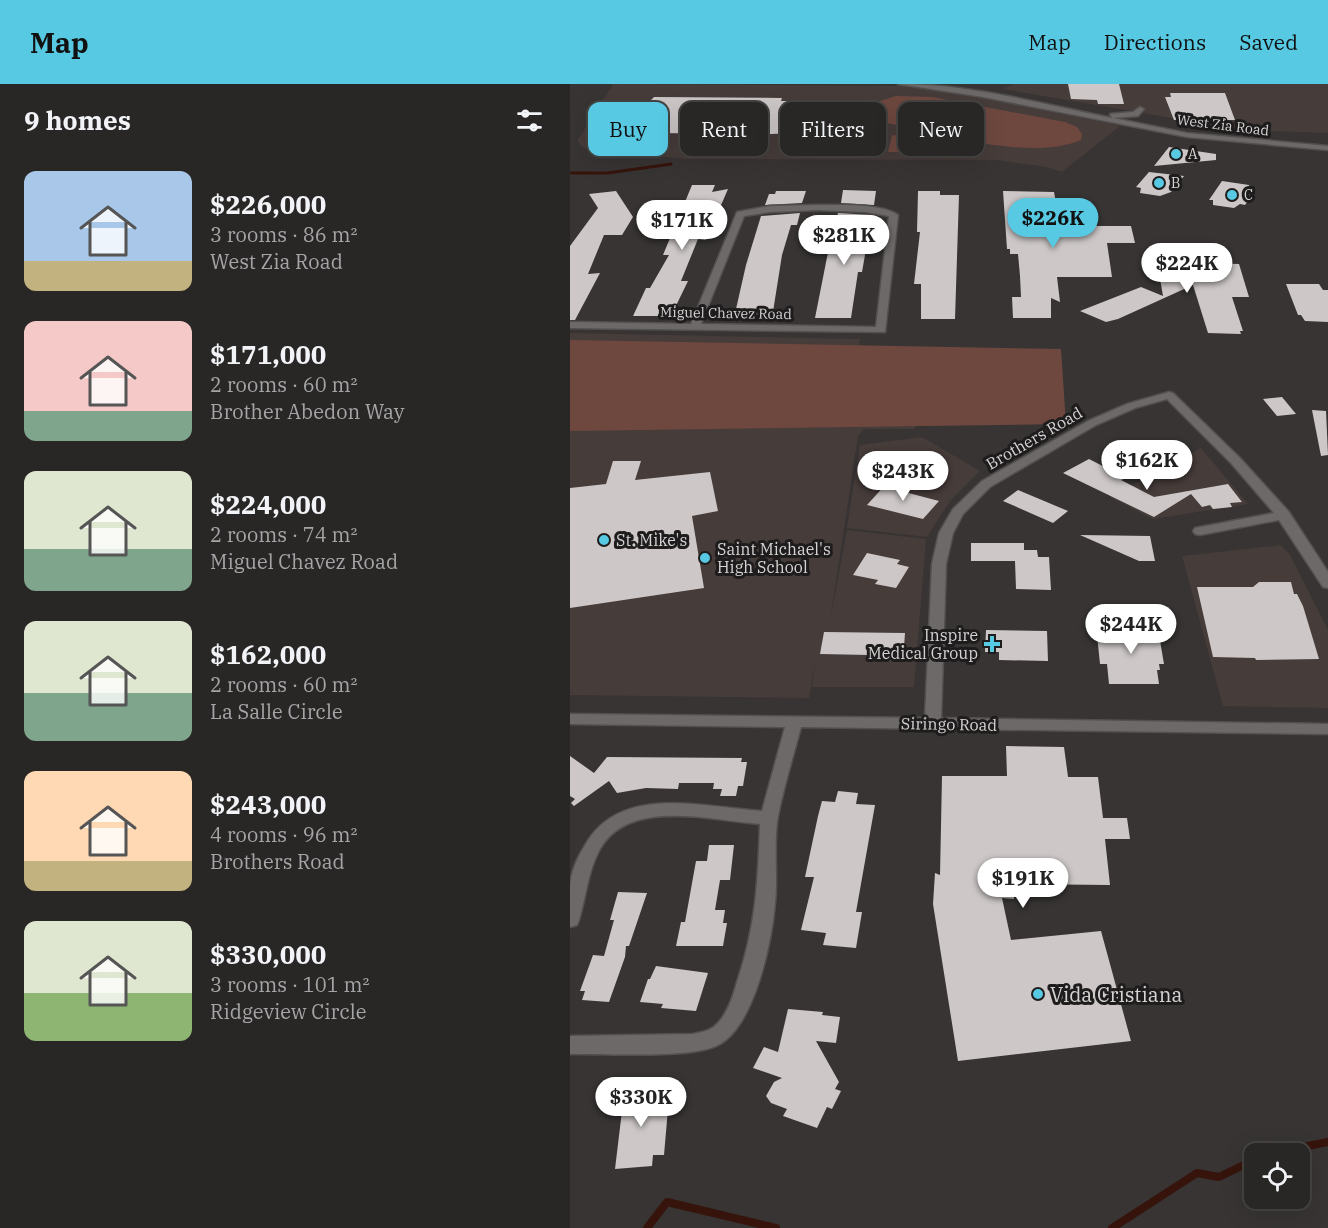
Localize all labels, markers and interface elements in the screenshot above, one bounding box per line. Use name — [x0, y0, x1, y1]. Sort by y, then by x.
text: Map — [30, 24, 89, 61]
text: Map — [1028, 28, 1071, 56]
text: Directions — [1104, 28, 1206, 56]
text: Saved — [1239, 28, 1298, 56]
chip: Buy — [588, 102, 668, 156]
chip: Rent — [680, 102, 768, 156]
chip: Filters — [780, 102, 886, 156]
chip: New — [898, 102, 984, 156]
text: 9 homes — [24, 103, 131, 137]
icon: filters — [513, 104, 546, 137]
street label: West Zia Road — [1176, 110, 1271, 140]
place label: A — [1188, 145, 1198, 163]
marker: A — [1169, 147, 1183, 161]
place label: B — [1171, 174, 1180, 192]
marker: B — [1152, 176, 1166, 190]
place label: C — [1244, 186, 1253, 204]
text: $226,000 — [210, 187, 326, 221]
marker: C — [1225, 188, 1239, 202]
icon: home — [72, 195, 144, 267]
pin: $226K — [1011, 198, 1095, 249]
pin: $171K — [640, 200, 724, 251]
text: $226K — [1021, 204, 1085, 231]
text: $171K — [650, 206, 714, 233]
pin: $281K — [802, 215, 886, 266]
text: 3 rooms · 86 m² — [210, 221, 357, 248]
text: $281K — [812, 221, 876, 248]
pin: $224K — [1145, 243, 1229, 294]
text: West Zia Road — [210, 248, 343, 275]
text: $224K — [1155, 249, 1219, 276]
street label: Miguel Chavez Road — [660, 303, 792, 323]
text: $171,000 — [210, 337, 326, 371]
icon: home — [72, 345, 144, 417]
text: 2 rooms · 60 m² — [210, 371, 357, 398]
text: Brother Abedon Way — [210, 398, 405, 425]
street label: Brothers Road — [982, 402, 1086, 474]
pin: $162K — [1105, 440, 1189, 491]
text: $162K — [1115, 446, 1179, 473]
pin: $243K — [861, 451, 945, 502]
text: $243K — [871, 457, 935, 484]
text: $224,000 — [210, 487, 326, 521]
icon: home — [72, 495, 144, 567]
text: 2 rooms · 74 m² — [210, 521, 357, 548]
place label: St. Mike's — [616, 530, 687, 550]
marker: St. Mike's — [597, 533, 611, 547]
place label: Saint Michael's High School — [717, 539, 831, 577]
text: Miguel Chavez Road — [210, 548, 398, 575]
marker: Saint Michael's High School — [698, 551, 712, 565]
pin: $244K — [1089, 604, 1173, 655]
text: $244K — [1099, 610, 1163, 637]
place label: Inspire Medical Group — [868, 625, 978, 663]
marker: Inspire Medical Group — [983, 635, 1001, 653]
text: $162,000 — [210, 637, 326, 671]
icon: home — [72, 645, 144, 717]
text: 2 rooms · 60 m² — [210, 671, 357, 698]
text: La Salle Circle — [210, 698, 343, 725]
street label: Siringo Road — [901, 713, 998, 735]
text: $243,000 — [210, 787, 326, 821]
icon: home — [72, 795, 144, 867]
text: 4 rooms · 96 m² — [210, 821, 357, 848]
text: Brothers Road — [210, 848, 345, 875]
pin: $191K — [981, 858, 1065, 909]
text: $191K — [991, 864, 1055, 891]
text: $330,000 — [210, 937, 326, 971]
icon: home — [72, 945, 144, 1017]
text: 3 rooms · 101 m² — [210, 971, 369, 998]
place label: Vida Cristiana — [1050, 981, 1182, 1008]
marker: Vida Cristiana — [1031, 987, 1045, 1001]
text: Ridgeview Circle — [210, 998, 366, 1025]
pin: $330K — [599, 1077, 683, 1128]
text: $330K — [609, 1083, 673, 1110]
map controls — [1244, 1143, 1310, 1209]
button: locate — [1244, 1143, 1310, 1209]

